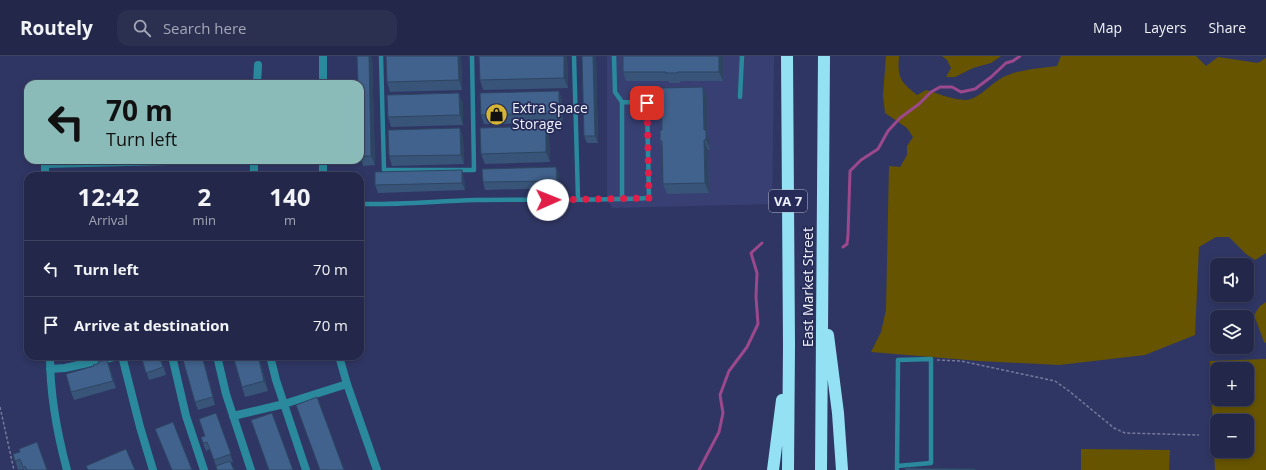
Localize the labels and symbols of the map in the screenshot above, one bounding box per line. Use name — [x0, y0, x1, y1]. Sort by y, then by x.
pin — [630, 86, 664, 120]
place label: Extra Space Storage — [512, 98, 588, 133]
shop icon: Extra Space Storage — [484, 102, 510, 128]
position arrow — [527, 179, 569, 221]
road number: VA 7 — [769, 190, 807, 212]
street label: East Market Street — [798, 227, 817, 347]

